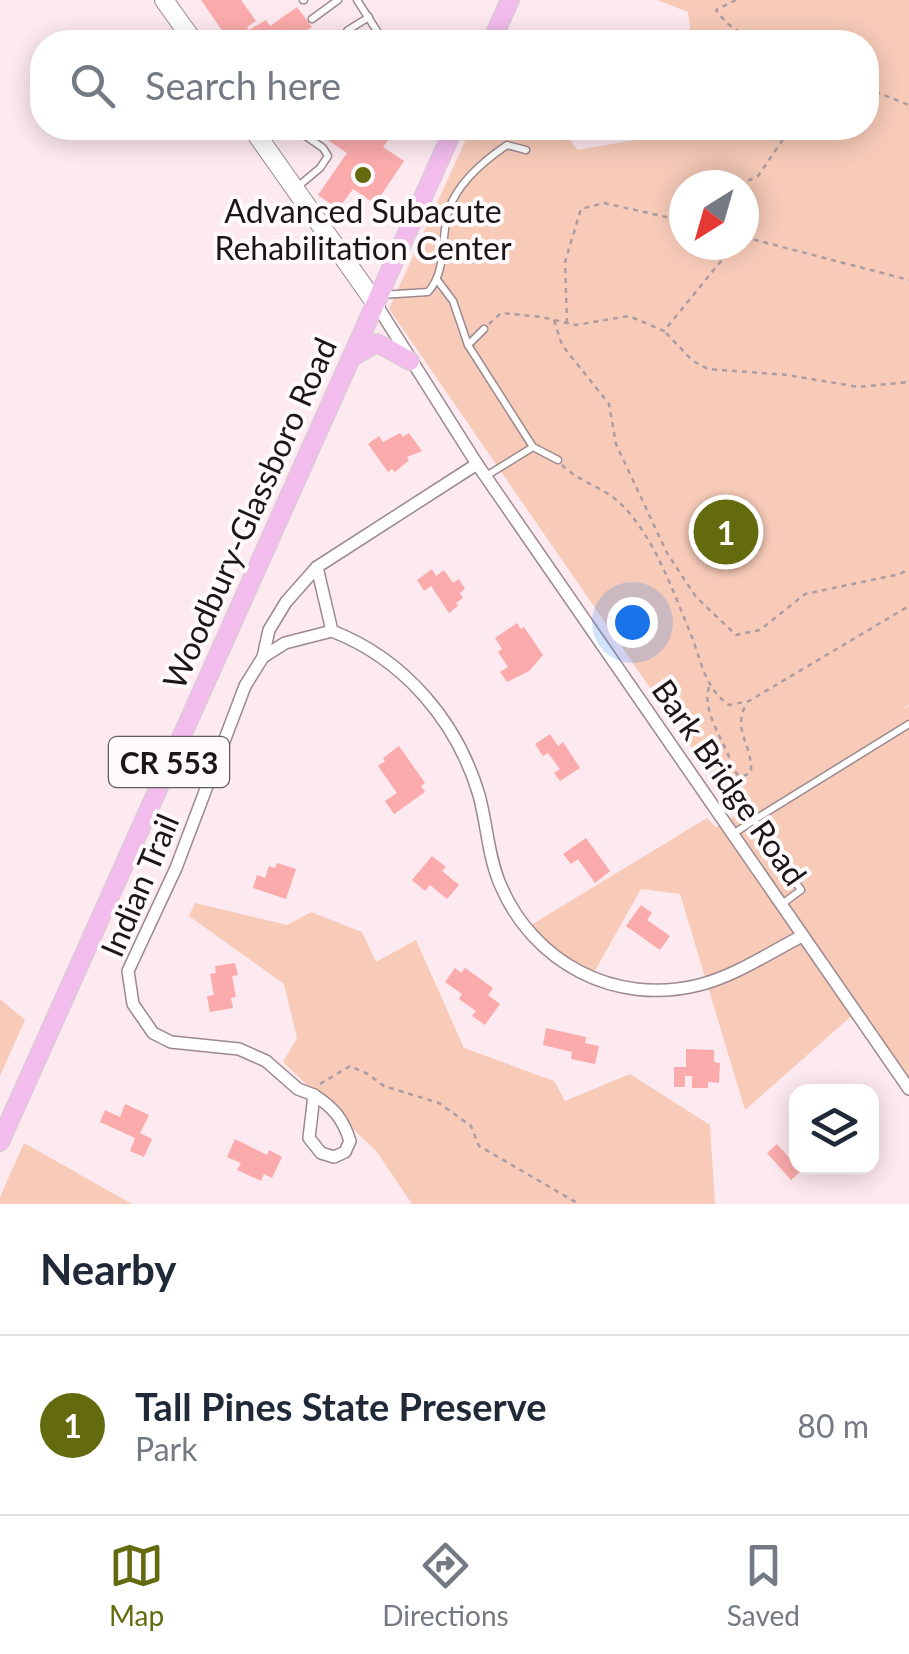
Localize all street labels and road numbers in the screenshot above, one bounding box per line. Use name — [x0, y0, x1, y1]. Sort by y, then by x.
street label: Woodbury-Glassboro Road — [154, 331, 344, 695]
street label: Bark Bridge Road — [644, 672, 816, 892]
road number: CR 553 — [109, 737, 229, 787]
street label: Indian Trail — [92, 808, 186, 962]

